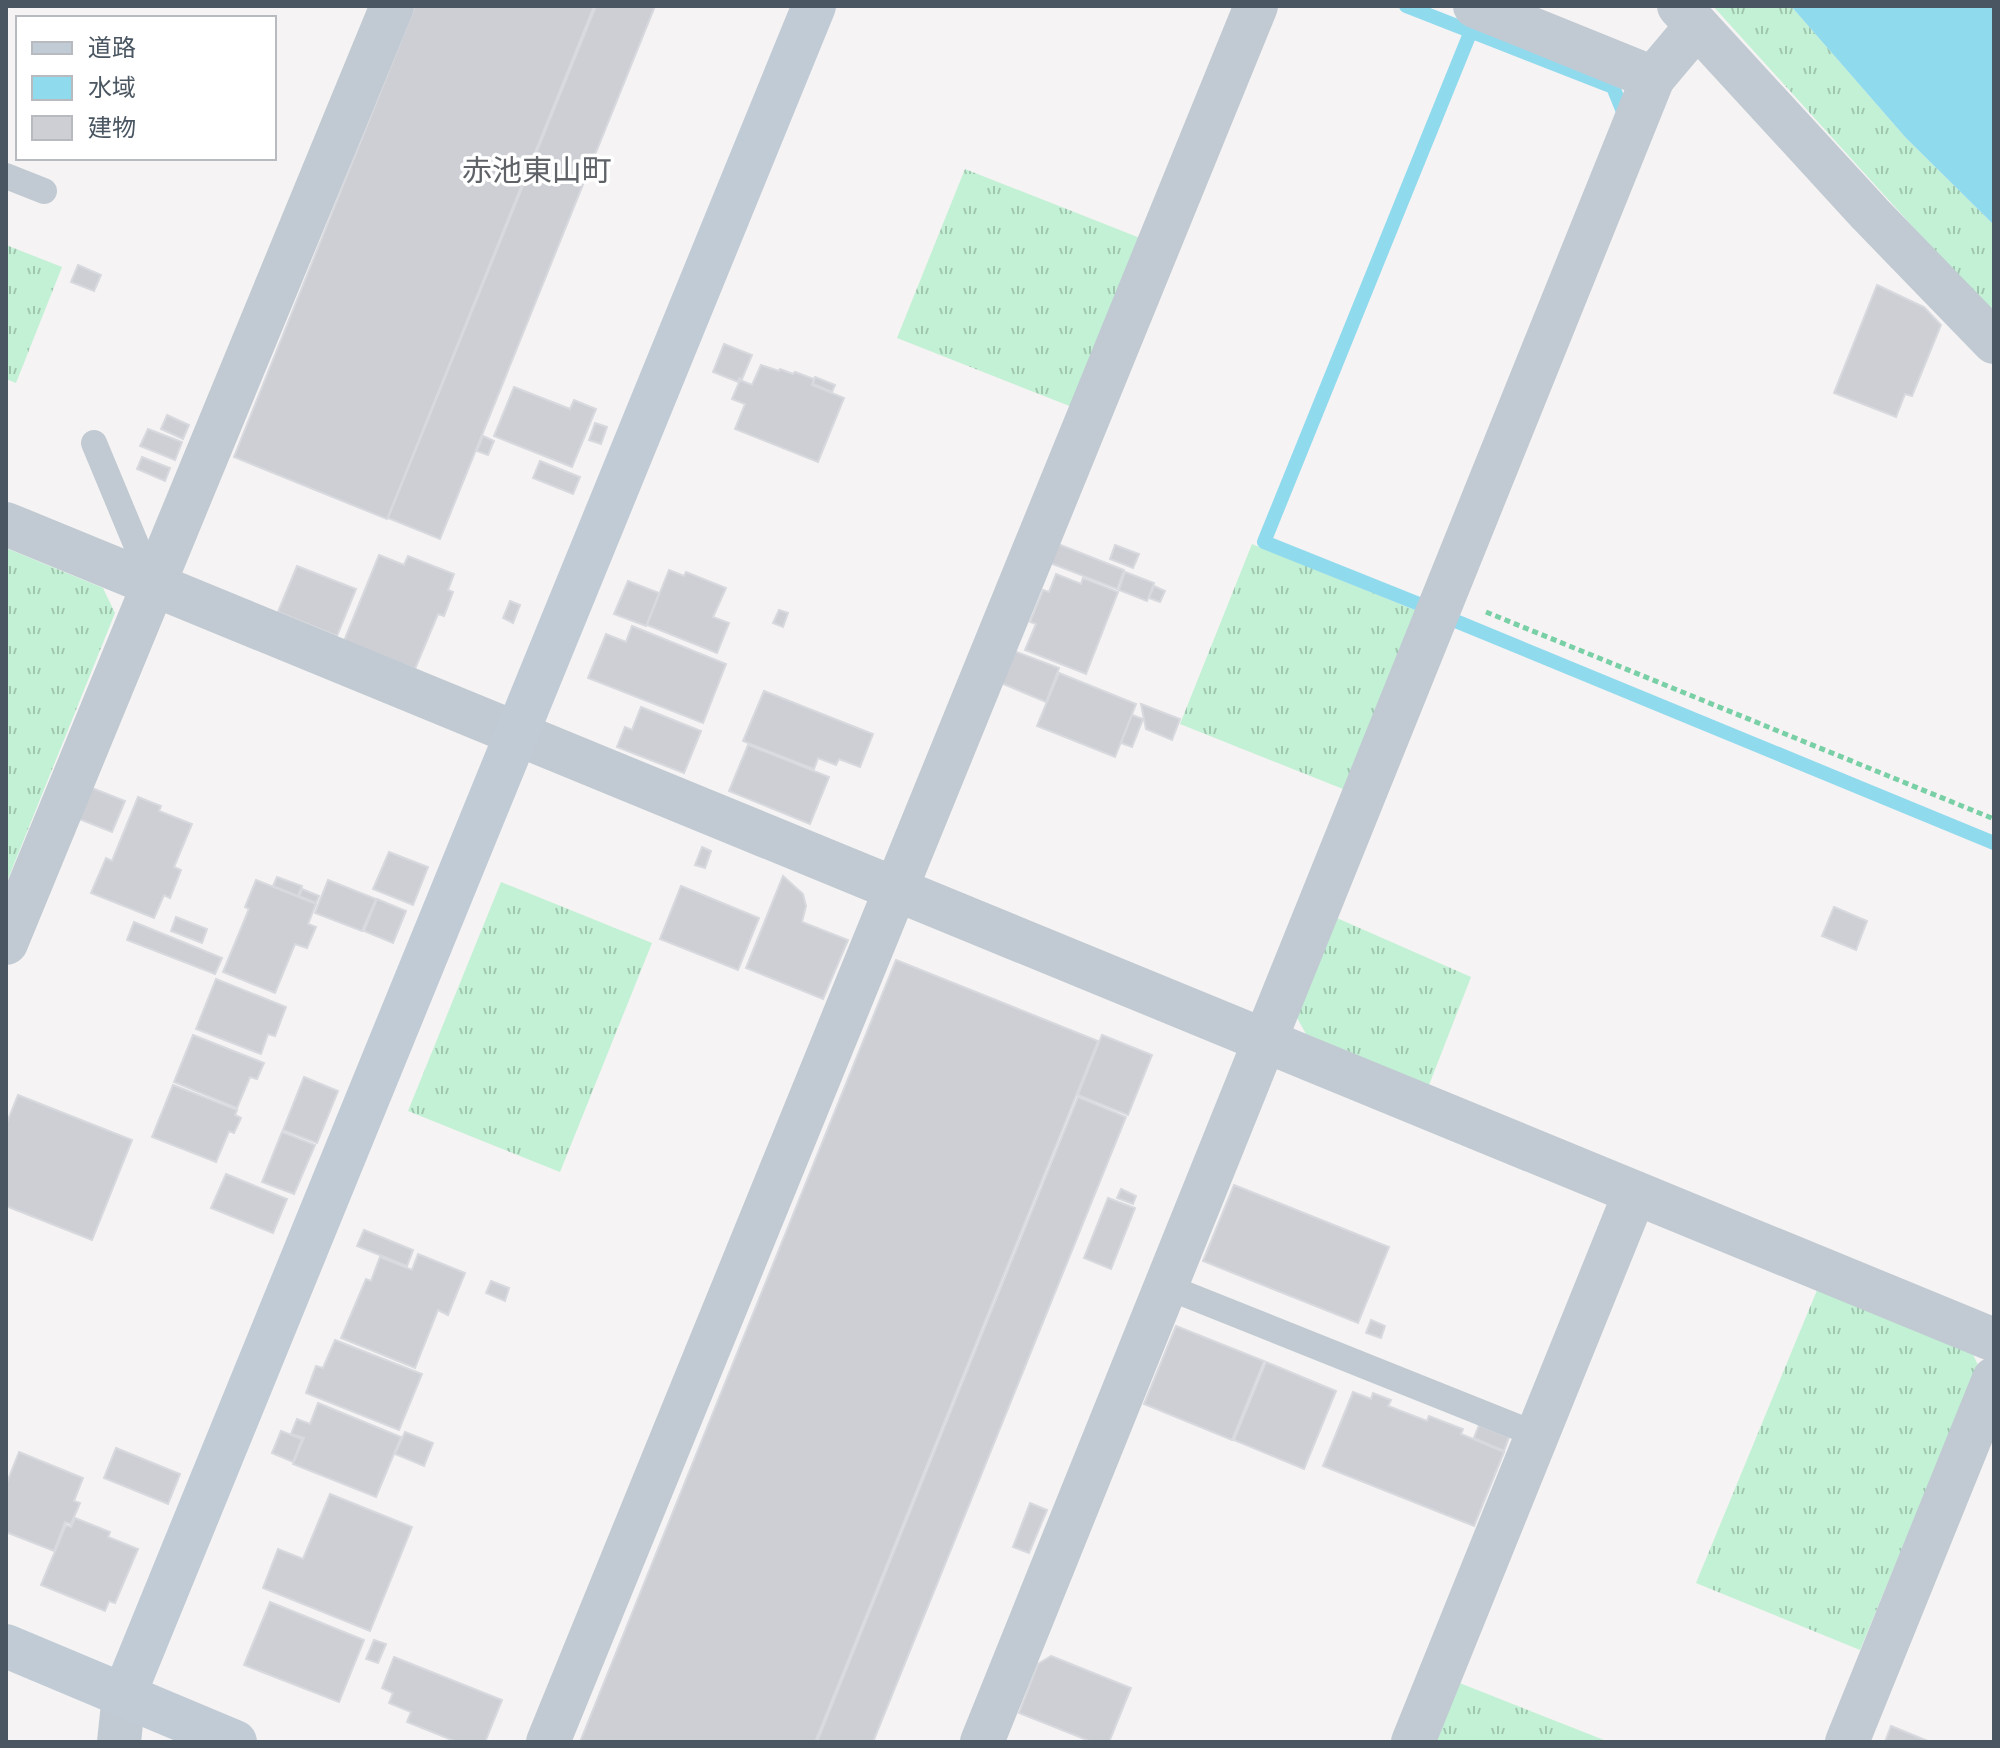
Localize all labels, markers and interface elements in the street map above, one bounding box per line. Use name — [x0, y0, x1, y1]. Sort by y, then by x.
legend — [16, 16, 276, 160]
text: 道路 — [88, 32, 136, 61]
text: 水域 — [88, 72, 136, 101]
text: 建物 — [88, 112, 136, 141]
district label: 赤池東山町 — [462, 152, 612, 188]

